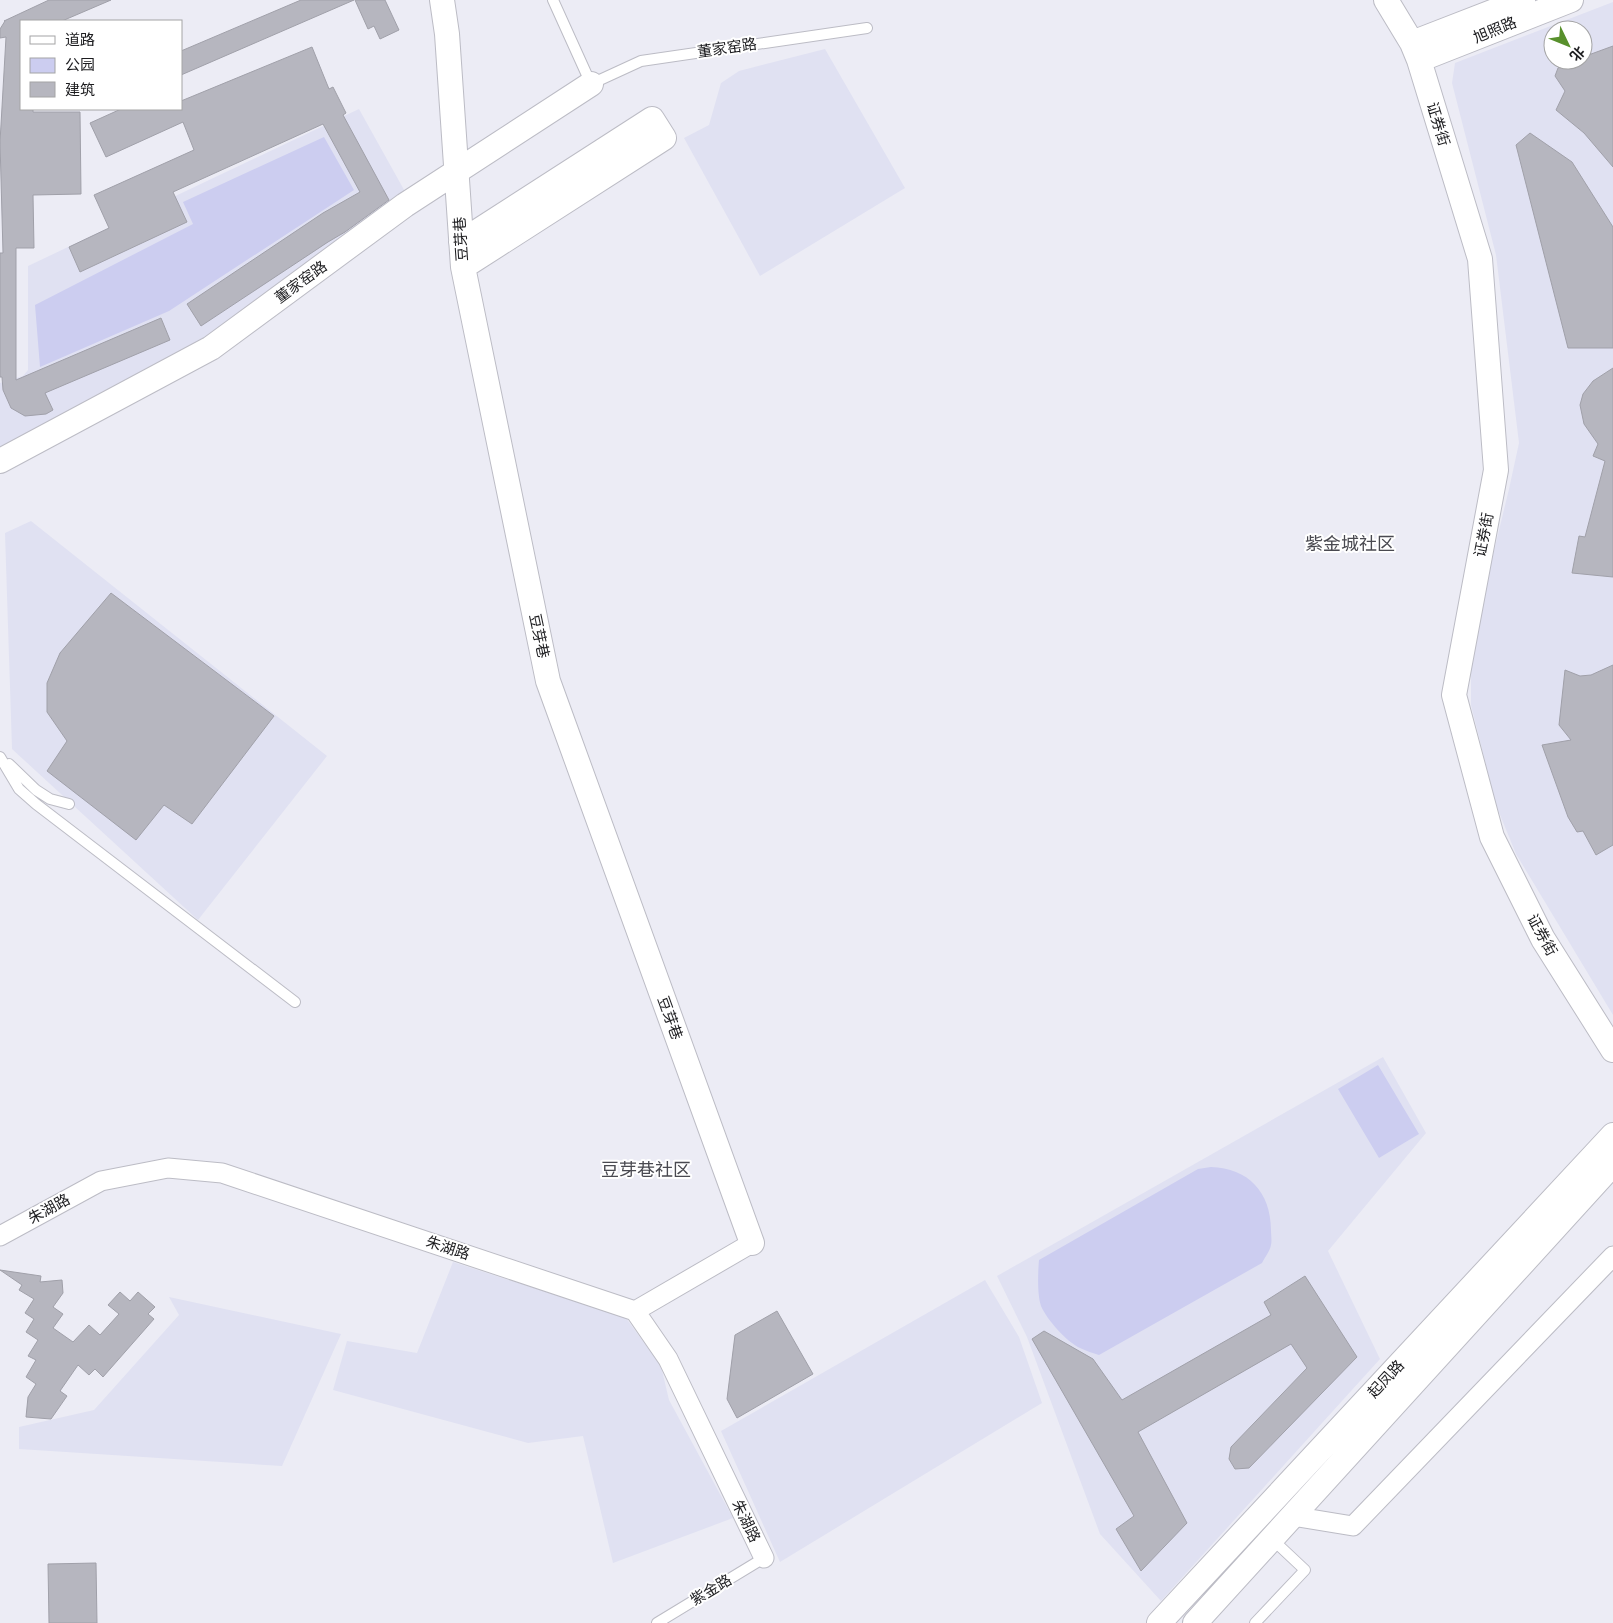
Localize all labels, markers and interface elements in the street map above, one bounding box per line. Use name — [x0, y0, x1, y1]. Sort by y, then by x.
street label: 旭照路 — [1470, 12, 1519, 46]
legend — [20, 20, 182, 110]
north arrow — [1543, 20, 1593, 70]
text: 道路 — [65, 30, 95, 48]
street label: 董家窑路 — [696, 34, 758, 60]
text: 北 — [1567, 43, 1589, 65]
text: 公园 — [65, 55, 95, 73]
text: 建筑 — [65, 80, 95, 98]
street label: 证券街 — [1424, 100, 1454, 148]
street label: 豆芽巷 — [449, 216, 471, 262]
street label: 董家窑路 — [271, 256, 330, 306]
street label: 证券街 — [1470, 511, 1496, 559]
district label: 紫金城社区 — [1305, 532, 1395, 554]
street label: 豆芽巷 — [526, 612, 553, 660]
street label: 证券街 — [1524, 910, 1562, 959]
street label: 豆芽巷 — [655, 993, 687, 1042]
district label: 豆芽巷社区 — [601, 1158, 691, 1180]
street label: 朱湖路 — [24, 1189, 73, 1227]
street label: 朱湖路 — [424, 1232, 472, 1263]
street label: 起凤路 — [1363, 1356, 1407, 1402]
street label: 朱湖路 — [729, 1496, 765, 1545]
street label: 紫金路 — [687, 1570, 734, 1608]

